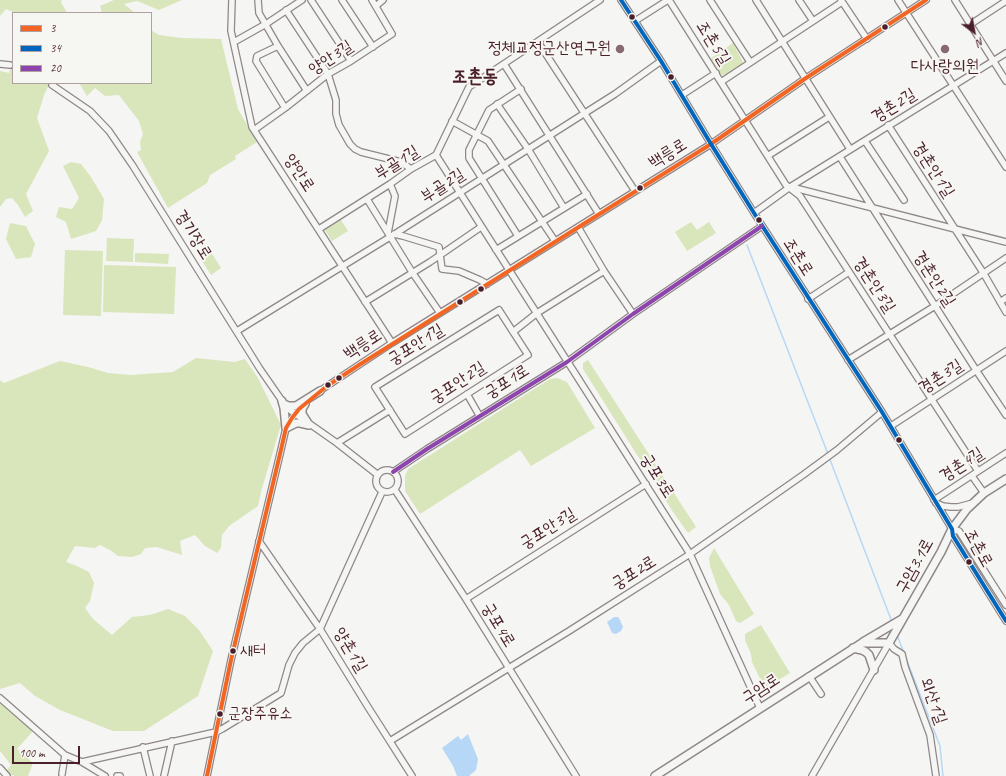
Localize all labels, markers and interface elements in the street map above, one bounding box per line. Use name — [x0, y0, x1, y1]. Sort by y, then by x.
legend — [12, 12, 152, 84]
unlabelled marker — [627, 12, 637, 22]
north arrow — [954, 12, 994, 52]
street label: 조촌5길 — [691, 17, 735, 69]
text: 3 — [50, 20, 55, 36]
unlabelled marker — [880, 22, 890, 32]
text: N — [974, 34, 987, 50]
street label: 양안3길 — [305, 36, 357, 80]
place label: 정체교정군산연구원 — [488, 39, 611, 59]
text: 34 — [50, 40, 61, 56]
marker: 정체교정군산연구원 — [614, 43, 626, 55]
marker: 다사랑의원 — [939, 43, 951, 55]
place label: 다사랑의원 — [911, 57, 979, 77]
text: 20 — [50, 60, 61, 76]
district label: 조촌동 — [452, 66, 498, 88]
unlabelled marker — [666, 72, 676, 82]
street label: 경촌2길 — [868, 84, 920, 128]
street label: 백릉로 — [645, 134, 691, 174]
street label: 경촌안1길 — [907, 138, 959, 202]
street label: 부골1길 — [371, 141, 423, 185]
street label: 양안로 — [279, 150, 319, 196]
street label: 부골2길 — [417, 164, 469, 208]
unlabelled marker — [635, 183, 645, 193]
street label: 경기장로 — [170, 206, 216, 264]
unlabelled marker — [754, 215, 764, 225]
street label: 조촌로 — [778, 234, 818, 280]
street label: 경촌안2길 — [908, 247, 960, 311]
street label: 경촌안3길 — [848, 253, 900, 317]
unlabelled marker — [476, 284, 486, 294]
unlabelled marker — [455, 297, 465, 307]
street label: 궁포안1길 — [384, 320, 448, 370]
street label: 백릉로 — [340, 325, 386, 365]
street label: 경촌3길 — [915, 355, 967, 399]
street label: 궁포안2길 — [426, 357, 490, 409]
street label: 궁포1로 — [481, 360, 533, 404]
unlabelled marker — [334, 373, 344, 383]
unlabelled marker — [323, 380, 333, 390]
unlabelled marker — [894, 435, 904, 445]
street label: 경촌4길 — [936, 443, 988, 487]
street label: 궁포3로 — [635, 450, 679, 502]
street label: 궁포안3길 — [516, 504, 580, 554]
street label: 조촌로 — [959, 525, 997, 571]
street label: 구암3.1로 — [892, 535, 938, 597]
street label: 궁포2로 — [608, 551, 660, 595]
unlabelled marker — [964, 557, 974, 567]
street label: 궁포4로 — [477, 599, 519, 651]
street label: 양촌1길 — [329, 624, 371, 676]
place label: 새터 — [240, 641, 266, 661]
marker: 새터 — [228, 646, 238, 656]
street label: 구암로 — [738, 669, 784, 709]
street label: 외산1길 — [915, 675, 951, 727]
place label: 군장주유소 — [228, 704, 292, 724]
marker: 군장주유소 — [215, 709, 225, 719]
scale bar — [14, 738, 82, 764]
text: 100 m — [19, 745, 45, 761]

